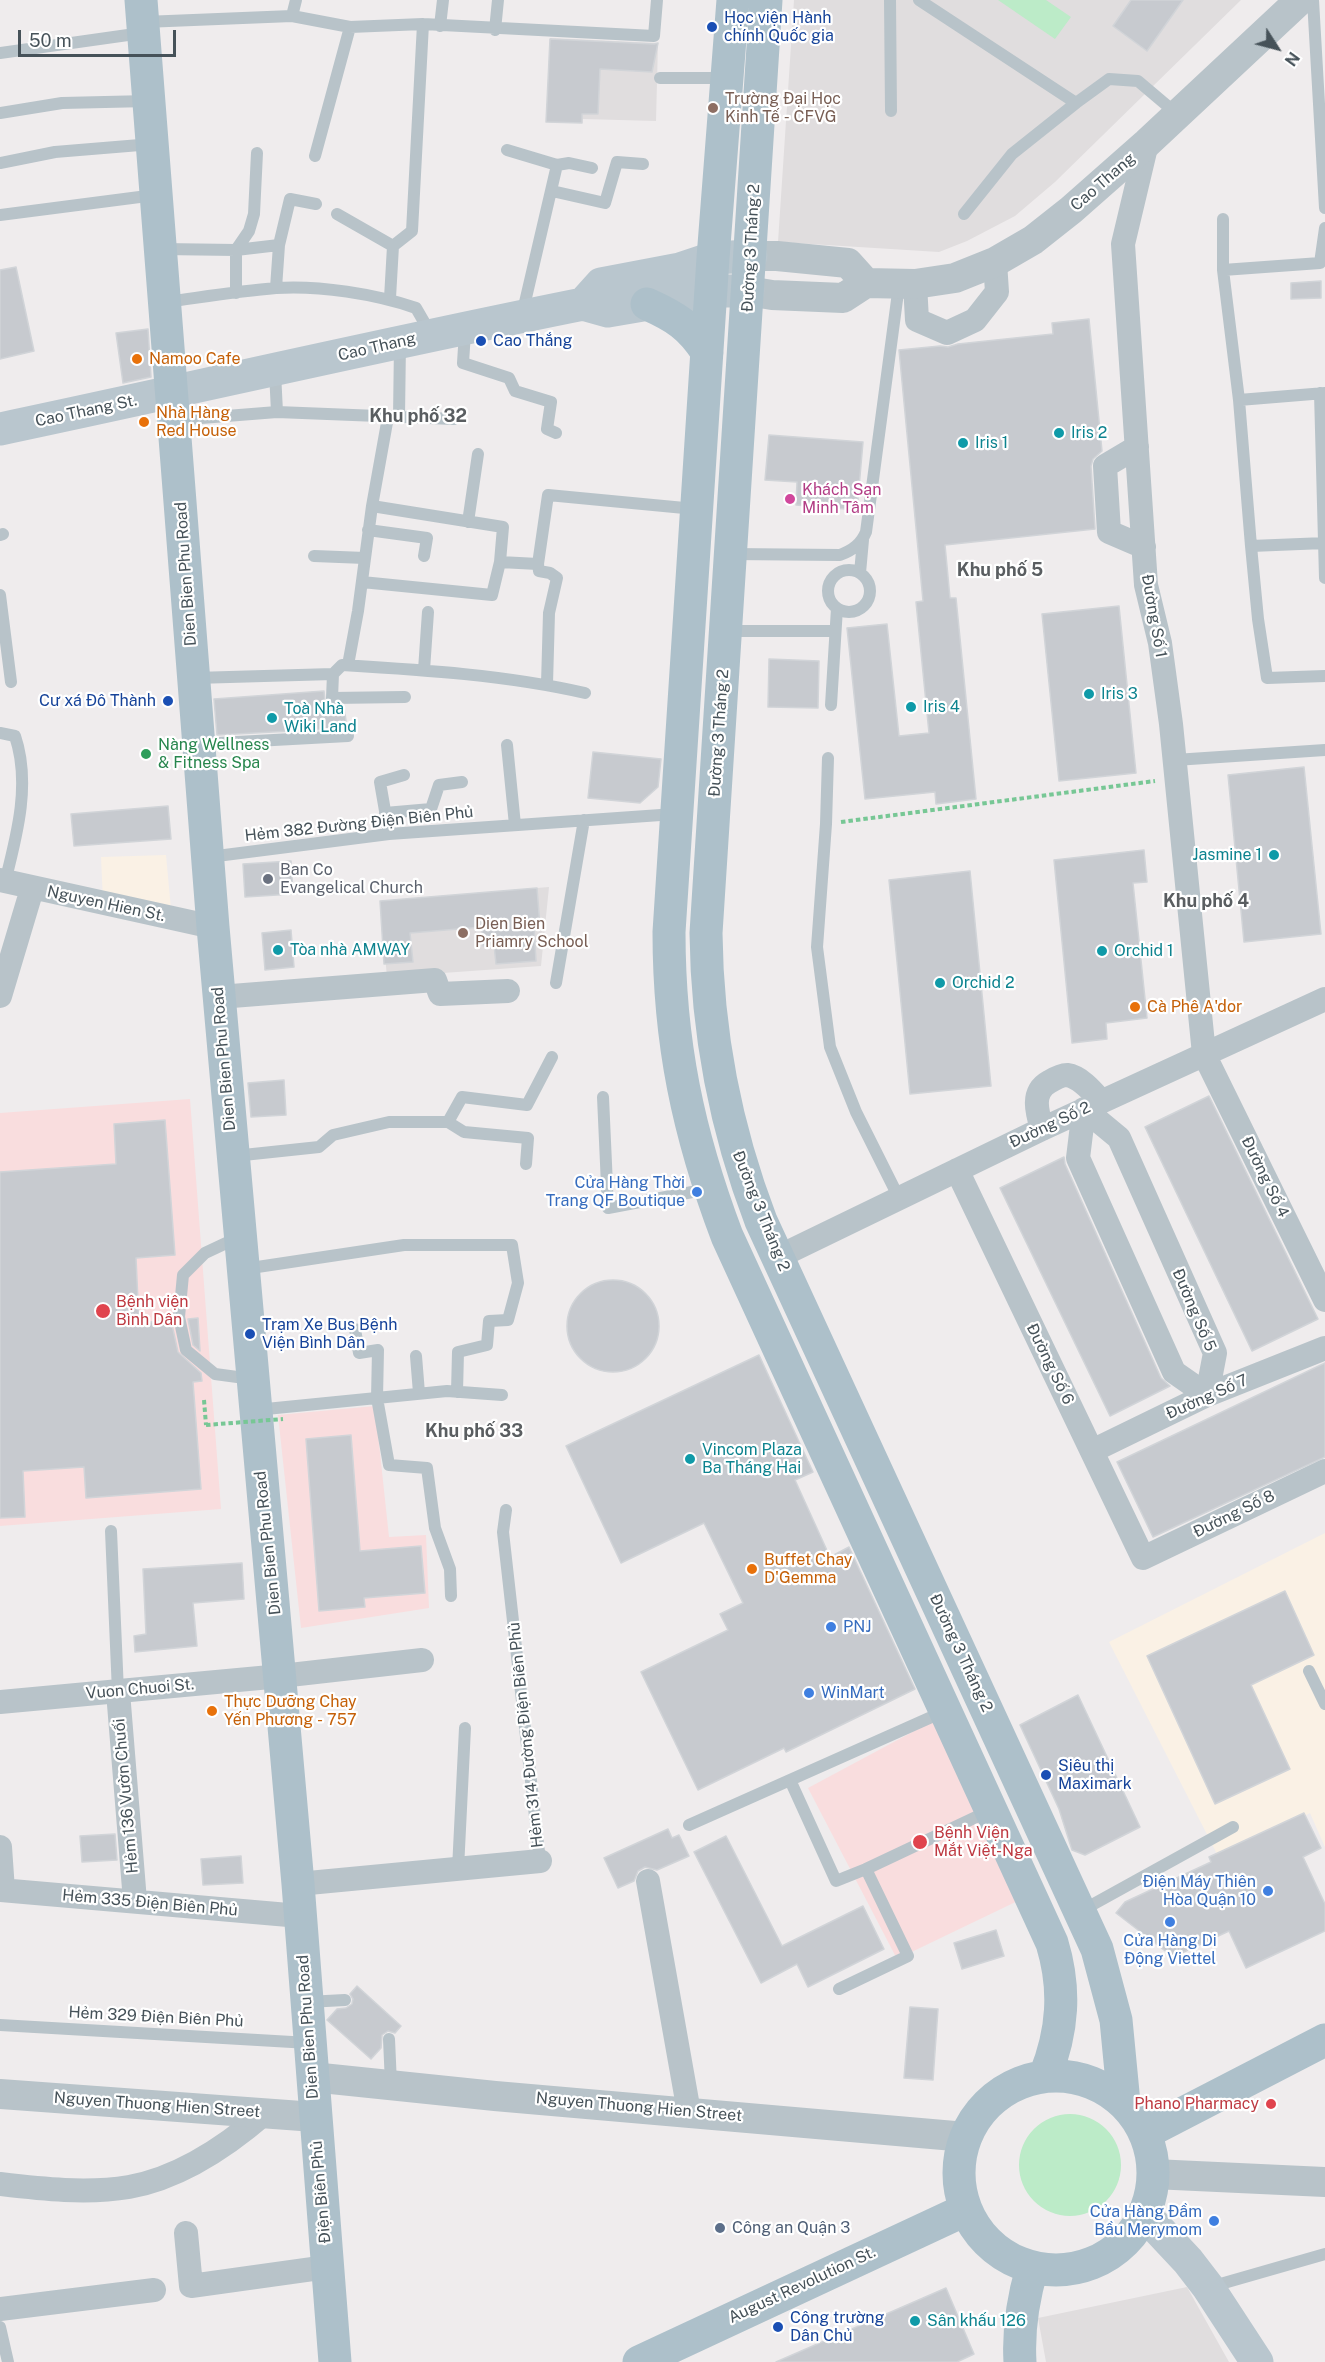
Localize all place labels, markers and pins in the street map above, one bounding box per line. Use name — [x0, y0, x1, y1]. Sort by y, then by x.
place label: Học viện Hành chính Quốc gia — [724, 8, 834, 46]
marker: Học viện Hành chính Quốc gia — [705, 20, 719, 34]
place label: Trường Đại Học Kinh Tế - CFVG — [725, 89, 841, 127]
marker: Trường Đại Học Kinh Tế - CFVG — [706, 101, 720, 115]
place label: Cao Thắng — [493, 331, 572, 351]
marker: Cao Thắng — [474, 334, 488, 348]
place label: Namoo Cafe — [149, 349, 240, 369]
marker: Namoo Cafe — [130, 352, 144, 366]
place label: Nhà Hàng Red House — [156, 403, 237, 441]
marker: Nhà Hàng Red House — [137, 415, 151, 429]
place label: Iris 2 — [1071, 423, 1107, 443]
marker: Iris 2 — [1052, 426, 1066, 440]
place label: Iris 1 — [975, 433, 1008, 453]
marker: Iris 1 — [956, 436, 970, 450]
place label: Khách Sạn Minh Tâm — [802, 480, 881, 518]
marker: Khách Sạn Minh Tâm — [783, 492, 797, 506]
place label: Iris 3 — [1101, 684, 1138, 704]
marker: Iris 3 — [1082, 687, 1096, 701]
place label: Cư xá Đô Thành — [39, 691, 156, 711]
marker: Cư xá Đô Thành — [161, 694, 175, 708]
place label: Iris 4 — [923, 697, 960, 717]
place label: Toà Nhà Wiki Land — [284, 699, 357, 737]
marker: Iris 4 — [904, 700, 918, 714]
marker: Toà Nhà Wiki Land — [265, 711, 279, 725]
place label: Nàng Wellness & Fitness Spa — [158, 735, 269, 773]
marker: Nàng Wellness & Fitness Spa — [139, 747, 153, 761]
place label: Jasmine 1 — [1192, 845, 1262, 865]
marker: Jasmine 1 — [1267, 848, 1281, 862]
place label: Ban Co Evangelical Church — [280, 860, 423, 898]
marker: Ban Co Evangelical Church — [261, 872, 275, 886]
place label: Dien Bien Priamry School — [475, 914, 588, 952]
marker: Dien Bien Priamry School — [456, 926, 470, 940]
place label: Tòa nhà AMWAY — [290, 940, 410, 960]
place label: Orchid 1 — [1114, 941, 1173, 961]
marker: Tòa nhà AMWAY — [271, 943, 285, 957]
marker: Orchid 1 — [1095, 944, 1109, 958]
place label: Orchid 2 — [952, 973, 1015, 993]
marker: Orchid 2 — [933, 976, 947, 990]
place label: Cà Phê A'dor — [1147, 997, 1242, 1017]
marker: Cà Phê A'dor — [1128, 1000, 1142, 1014]
place label: Cửa Hàng Thời Trang QF Boutique — [546, 1173, 685, 1211]
marker: Cửa Hàng Thời Trang QF Boutique — [690, 1185, 704, 1199]
place label: Bệnh viện Bình Dân — [116, 1292, 189, 1330]
marker: Bệnh viện Bình Dân — [94, 1302, 112, 1320]
place label: Trạm Xe Bus Bệnh Viện Bình Dân — [262, 1315, 397, 1353]
marker: Trạm Xe Bus Bệnh Viện Bình Dân — [243, 1327, 257, 1341]
place label: Vincom Plaza Ba Tháng Hai — [702, 1440, 802, 1478]
marker: Vincom Plaza Ba Tháng Hai — [683, 1452, 697, 1466]
place label: Buffet Chay D'Gemma — [764, 1550, 852, 1588]
marker: Buffet Chay D'Gemma — [745, 1562, 759, 1576]
place label: PNJ — [843, 1617, 871, 1637]
marker: PNJ — [824, 1620, 838, 1634]
place label: WinMart — [821, 1683, 885, 1703]
marker: WinMart — [802, 1686, 816, 1700]
place label: Thực Dưỡng Chay Yến Phương - 757 — [224, 1692, 357, 1730]
marker: Thực Dưỡng Chay Yến Phương - 757 — [205, 1704, 219, 1718]
place label: Siêu thị Maximark — [1058, 1756, 1132, 1794]
marker: Siêu thị Maximark — [1039, 1768, 1053, 1782]
place label: Bệnh Viện Mắt Việt-Nga — [934, 1823, 1033, 1861]
marker: Bệnh Viện Mắt Việt-Nga — [911, 1833, 929, 1851]
place label: Điện Máy Thiên Hòa Quận 10 — [1142, 1872, 1256, 1910]
marker: Điện Máy Thiên Hòa Quận 10 — [1261, 1884, 1275, 1898]
marker: Cửa Hàng Di Động Viettel — [1163, 1915, 1177, 1929]
place label: Cửa Hàng Di Động Viettel — [1123, 1931, 1217, 1969]
place label: Phano Pharmacy — [1134, 2094, 1259, 2114]
marker: Phano Pharmacy — [1264, 2097, 1278, 2111]
place label: Cửa Hàng Đầm Bầu Merymom — [1090, 2202, 1202, 2240]
marker: Cửa Hàng Đầm Bầu Merymom — [1207, 2214, 1221, 2228]
place label: Công an Quận 3 — [732, 2218, 850, 2238]
marker: Công an Quận 3 — [713, 2221, 727, 2235]
place label: Công trường Dân Chủ — [790, 2308, 885, 2346]
place label: Sân khấu 126 — [927, 2311, 1026, 2331]
marker: Sân khấu 126 — [908, 2314, 922, 2328]
marker: Công trường Dân Chủ — [771, 2320, 785, 2334]

